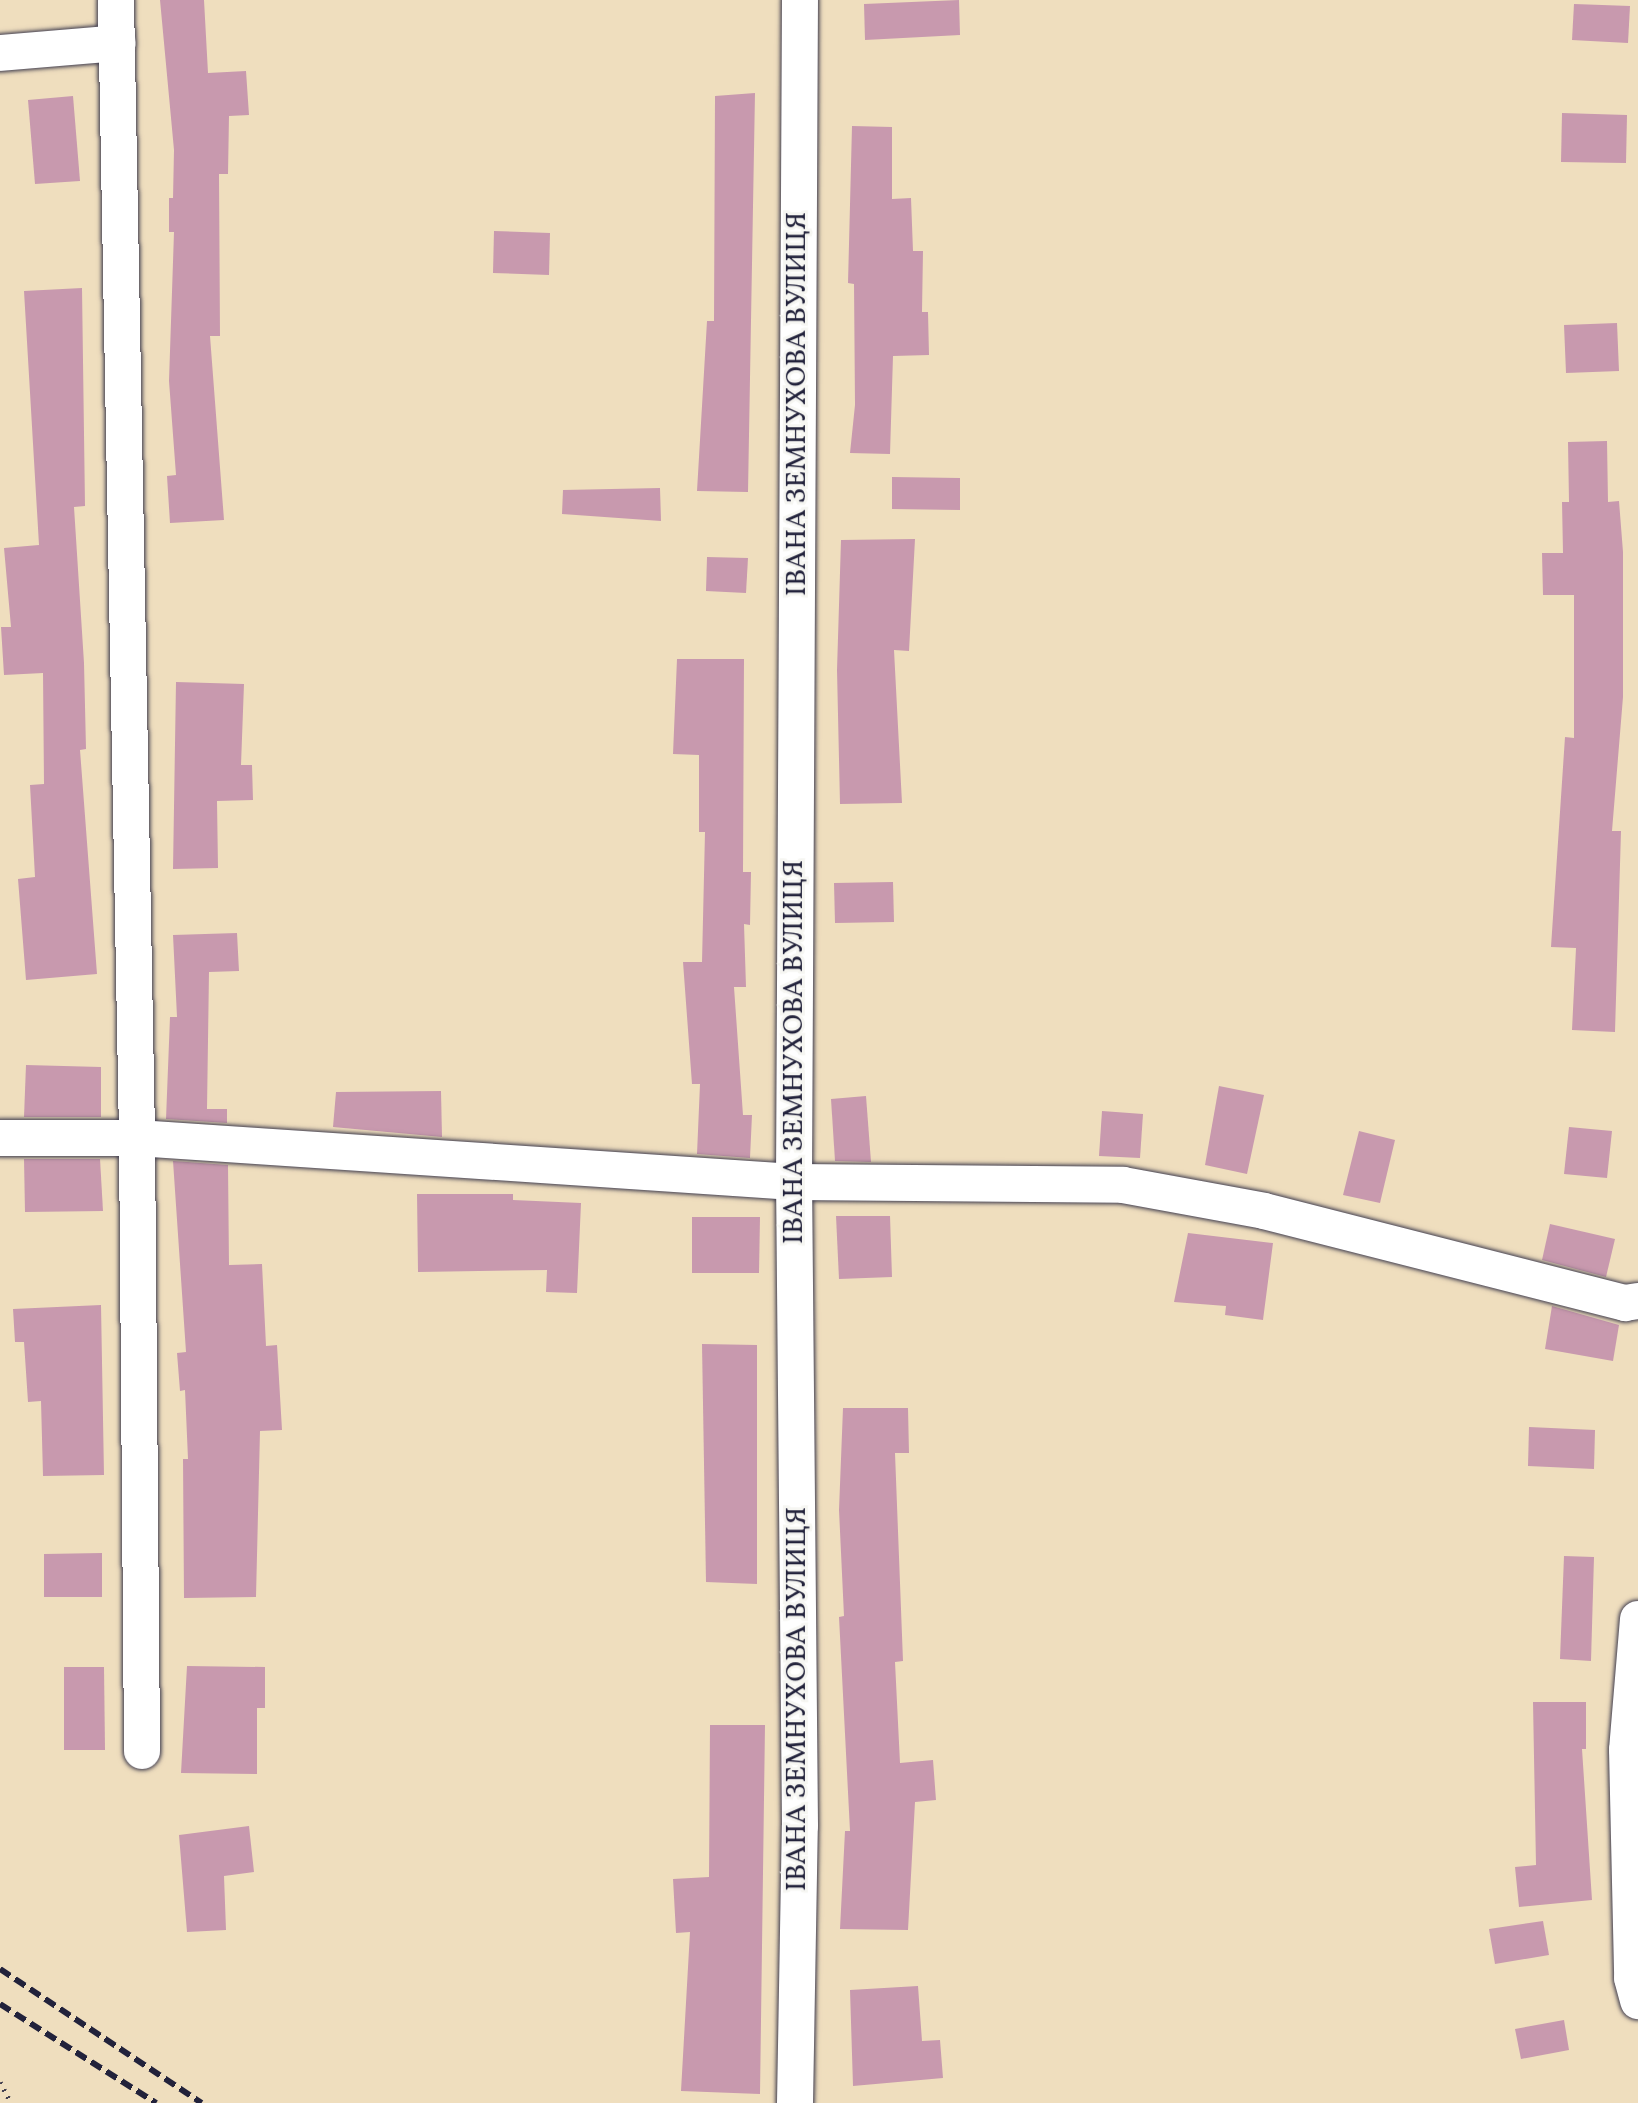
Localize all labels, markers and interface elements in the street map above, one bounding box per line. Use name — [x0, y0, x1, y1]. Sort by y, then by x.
street label: ІВАНА ЗЕМНУХОВА ВУЛИЦЯ — [781, 212, 815, 596]
street label: ІВАНА ЗЕМНУХОВА ВУЛИЦЯ — [778, 860, 812, 1244]
street label: ІВАНА ЗЕМНУХОВА ВУЛИЦЯ — [781, 1507, 815, 1891]

